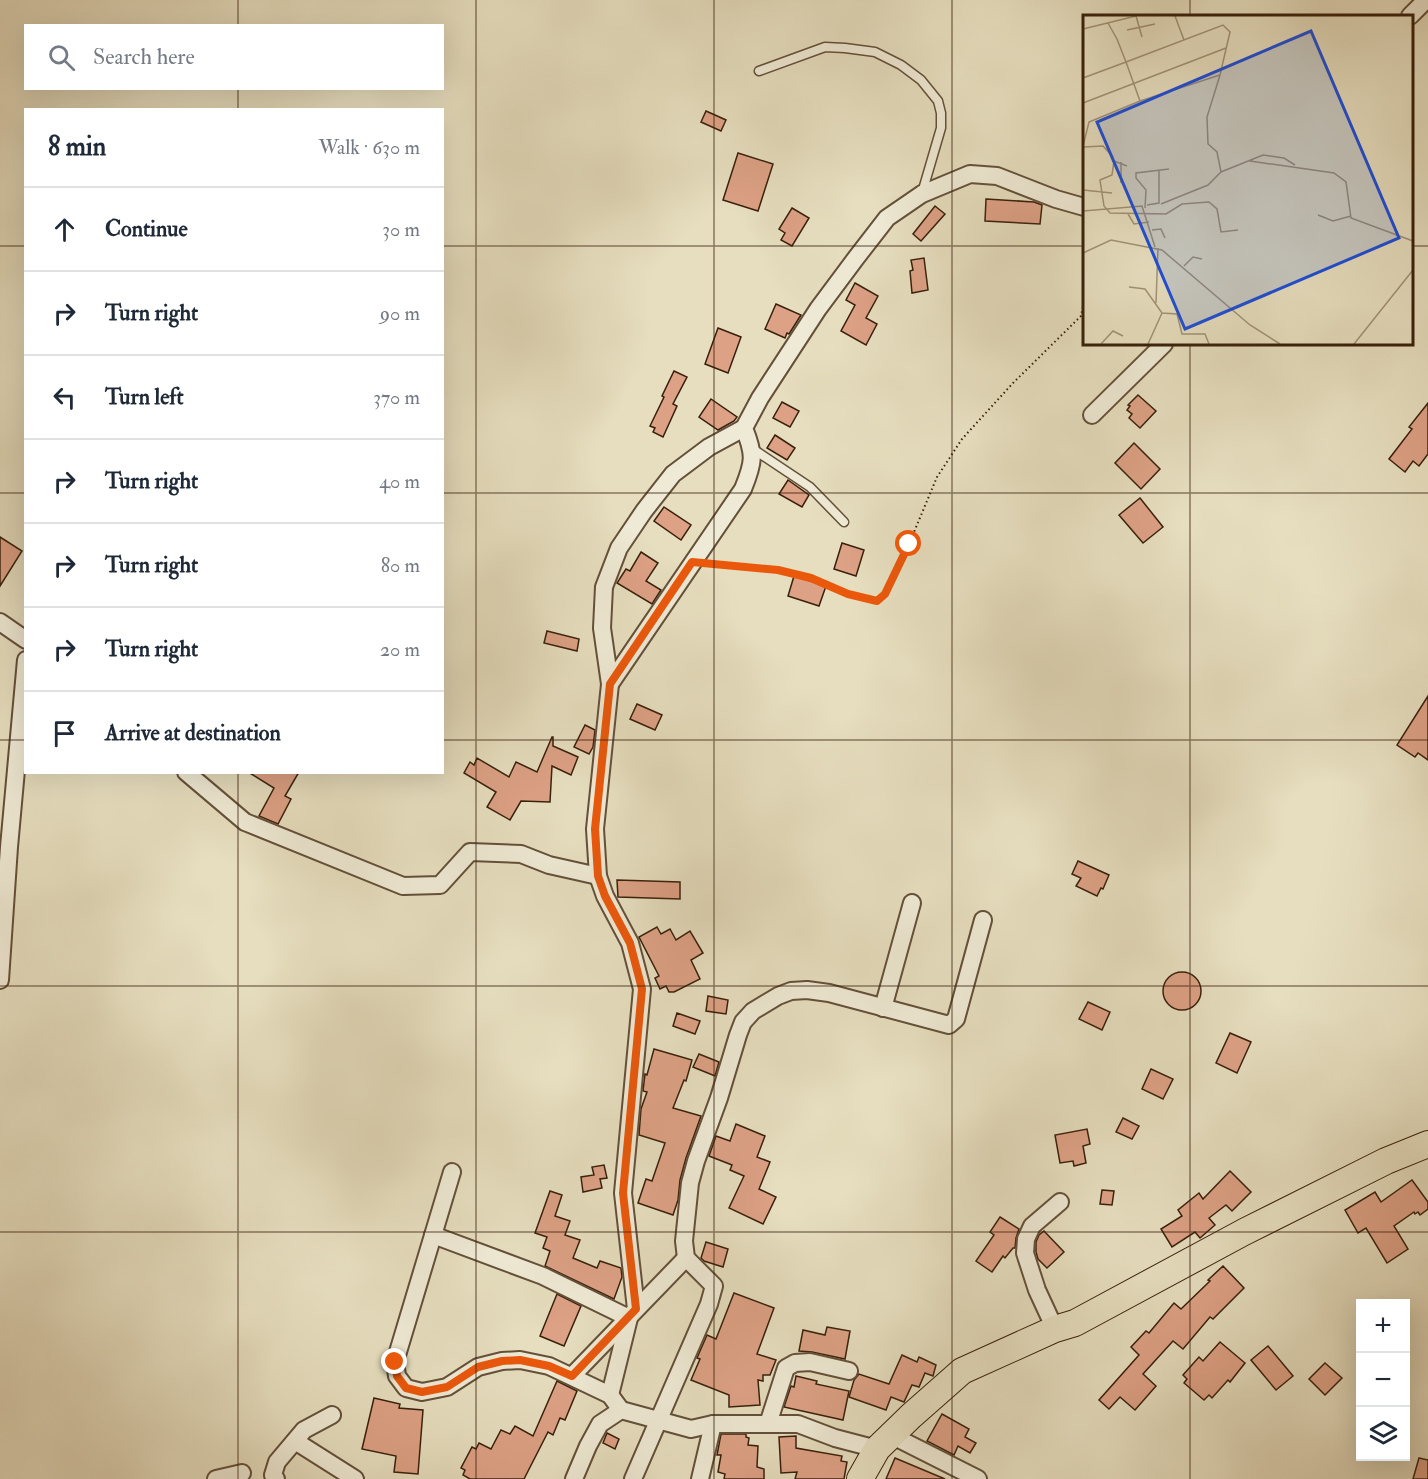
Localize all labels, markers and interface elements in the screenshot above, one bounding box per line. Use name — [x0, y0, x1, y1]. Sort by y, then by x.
inset map — [1083, 15, 1413, 345]
search box — [24, 24, 444, 90]
icon: search — [45, 41, 78, 74]
text: Search here — [93, 43, 195, 71]
text: 8 min — [48, 131, 106, 163]
text: Walk · 630 m — [318, 135, 420, 160]
icon: ahead — [48, 213, 81, 246]
text: Continue — [105, 215, 188, 243]
text: 30 m — [382, 217, 420, 242]
icon: right — [48, 297, 81, 330]
text: Turn right — [105, 299, 198, 327]
text: 90 m — [380, 301, 420, 326]
icon: left — [48, 381, 81, 414]
text: Turn left — [105, 383, 184, 411]
text: 370 m — [373, 385, 420, 410]
icon: right — [48, 465, 81, 498]
text: Turn right — [105, 467, 198, 495]
text: 40 m — [379, 469, 420, 494]
route start — [895, 530, 921, 556]
icon: right — [48, 549, 81, 582]
text: Turn right — [105, 551, 198, 579]
text: 80 m — [381, 553, 420, 578]
icon: right — [48, 633, 81, 666]
text: Turn right — [105, 635, 198, 663]
text: 20 m — [380, 637, 420, 662]
icon: arrive — [48, 717, 81, 750]
text: Arrive at destination — [105, 719, 281, 747]
map controls — [1356, 1299, 1410, 1461]
button: + — [1356, 1299, 1410, 1353]
route end — [381, 1348, 407, 1374]
button: − — [1356, 1353, 1410, 1407]
button: layers — [1356, 1407, 1410, 1461]

